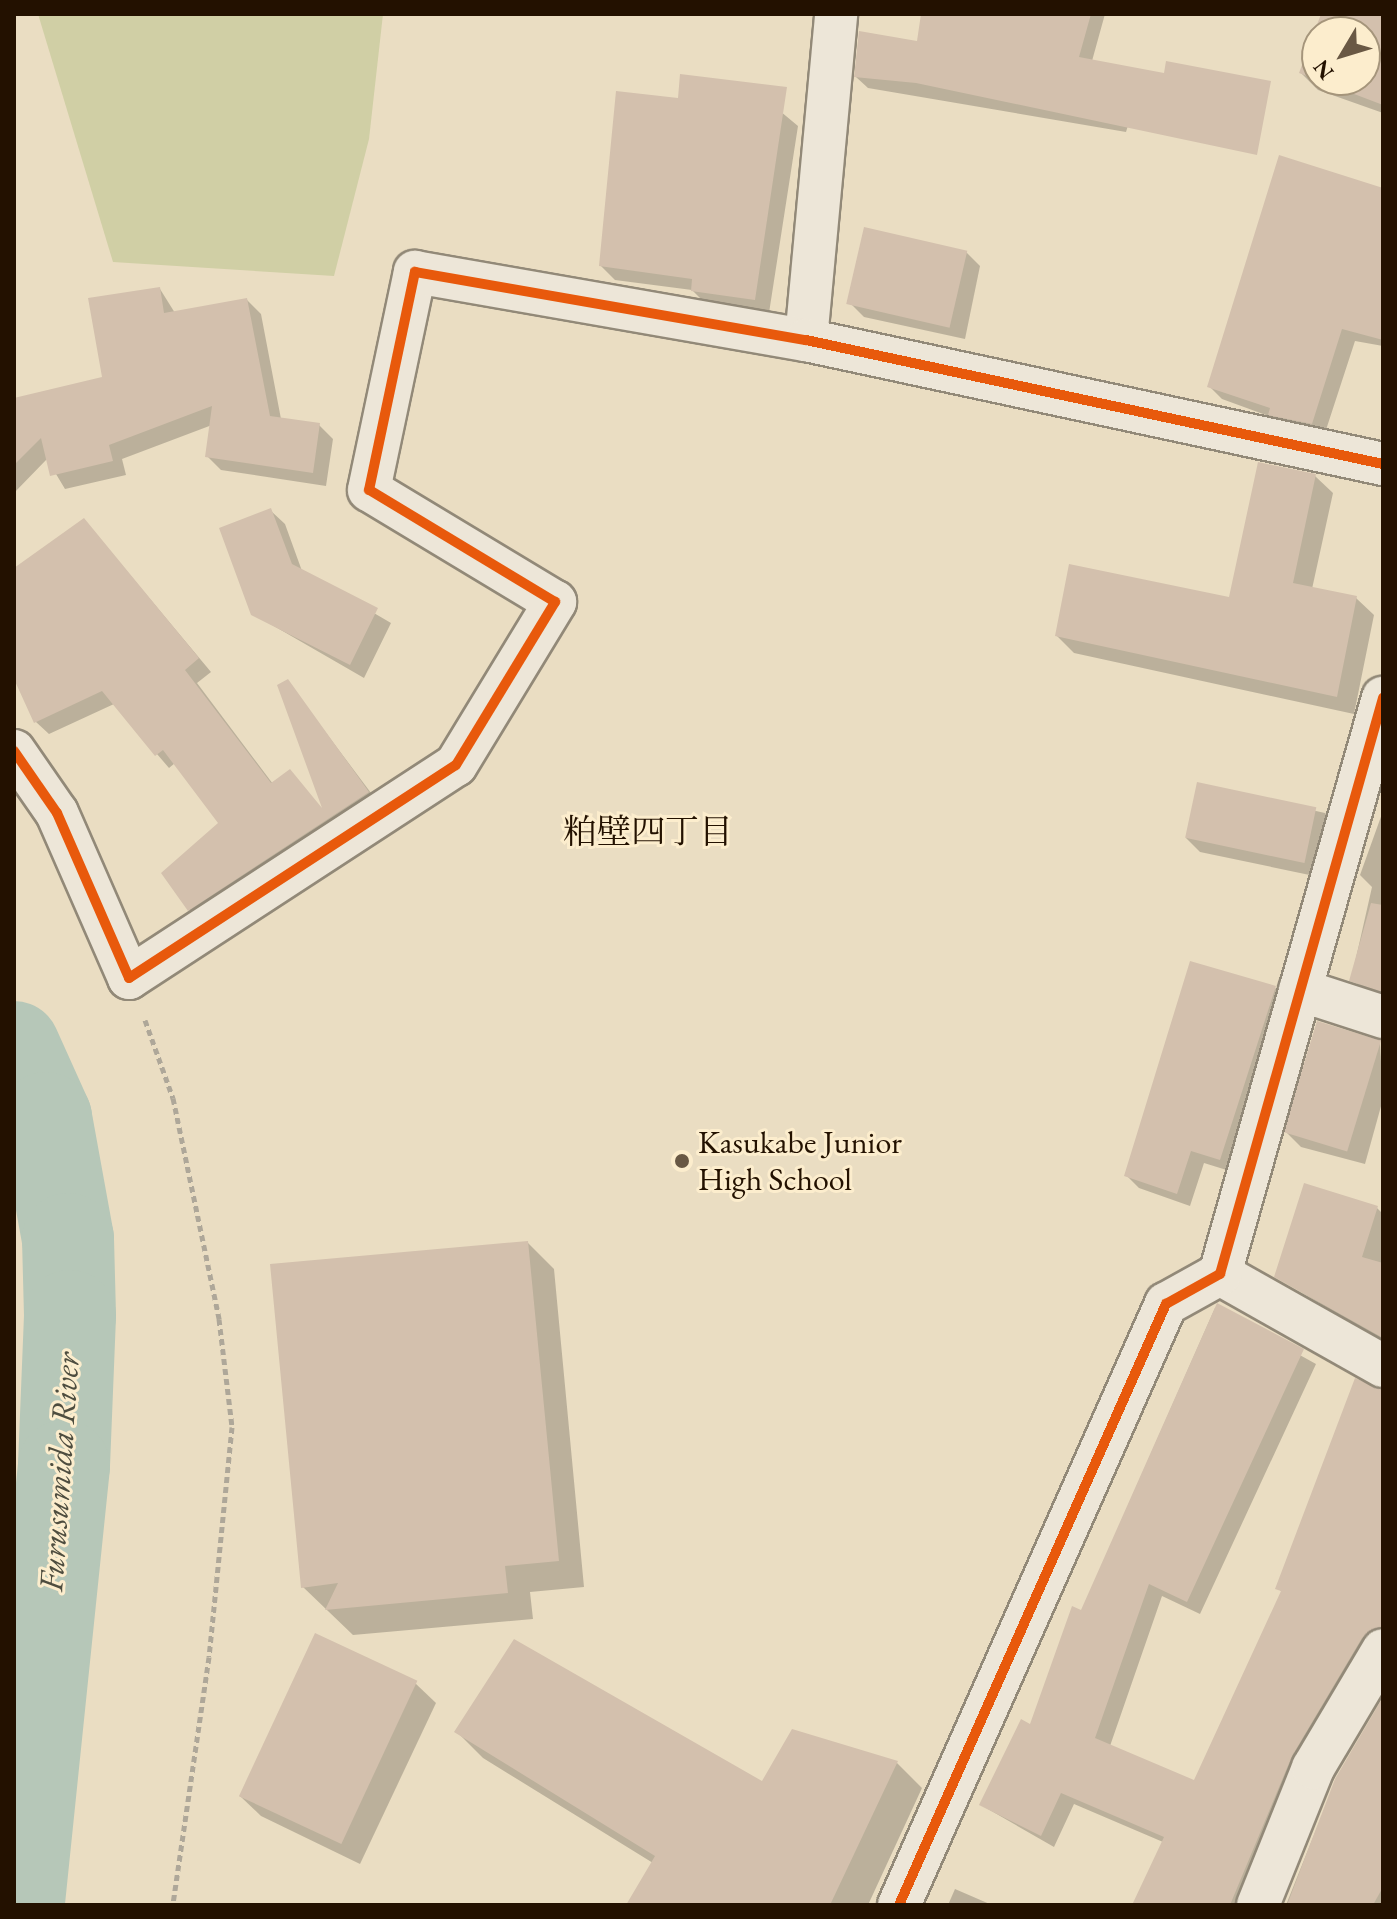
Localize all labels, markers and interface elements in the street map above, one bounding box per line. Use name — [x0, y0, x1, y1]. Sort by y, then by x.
north arrow — [1301, 16, 1381, 96]
text: N — [1306, 54, 1340, 86]
district label: 粕壁四丁目 — [563, 812, 733, 852]
place label: Kasukabe Junior High School — [698, 1124, 902, 1199]
marker: Kasukabe Junior High School — [673, 1152, 691, 1170]
water label: Furusumida River — [30, 1351, 88, 1593]

